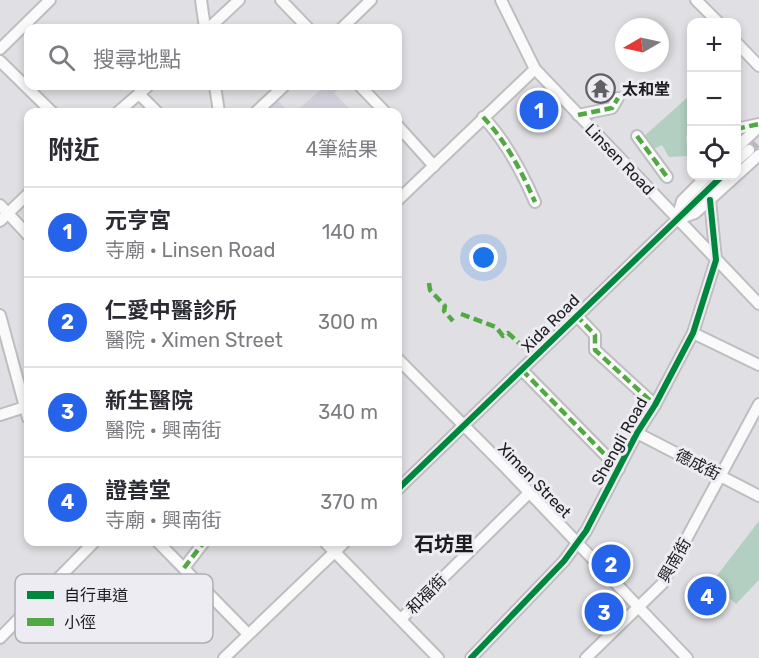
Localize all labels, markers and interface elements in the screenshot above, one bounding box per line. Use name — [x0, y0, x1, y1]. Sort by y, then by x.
north arrow — [615, 18, 669, 72]
map controls — [687, 18, 741, 180]
button: + — [687, 18, 741, 72]
search box — [24, 24, 402, 90]
icon: search — [45, 41, 78, 74]
text: 搜尋地點 — [93, 46, 181, 73]
button: − — [687, 72, 741, 126]
temple icon: 太和堂 — [585, 73, 617, 105]
place label: 太和堂 — [622, 80, 670, 99]
pin: 1 — [520, 88, 558, 132]
street label: Linsen Road — [581, 120, 658, 199]
button: locate — [687, 126, 741, 180]
text: 附近 — [48, 135, 100, 166]
text: 4筆結果 — [306, 137, 378, 161]
text: 元亨宮 — [105, 207, 171, 234]
text: 1 — [63, 220, 72, 244]
text: 140 m — [322, 220, 378, 244]
text: 寺廟 · Linsen Road — [105, 238, 275, 262]
your location — [469, 243, 498, 272]
street label: Xida Road — [517, 290, 583, 356]
text: 仁愛中醫診所 — [105, 297, 237, 324]
text: 2 — [61, 310, 74, 334]
text: 300 m — [318, 310, 378, 334]
text: 醫院 · Ximen Street — [105, 328, 283, 352]
text: 新生醫院 — [105, 387, 193, 414]
street label: Shengli Road — [587, 394, 651, 488]
text: 3 — [61, 400, 74, 424]
text: 340 m — [318, 400, 378, 424]
text: 醫院 · 興南街 — [105, 418, 221, 442]
street label: Ximen Street — [494, 439, 575, 522]
street label: 德成街 — [672, 445, 723, 484]
text: 證善堂 — [105, 477, 171, 504]
text: 4 — [61, 490, 74, 514]
text: 370 m — [320, 490, 378, 514]
text: 寺廟 · 興南街 — [105, 508, 221, 532]
district label: 石坊里 — [414, 532, 474, 556]
street label: 興南街 — [654, 535, 695, 586]
pin: 2 — [592, 542, 630, 586]
street label: 和福街 — [403, 571, 450, 618]
legend — [15, 574, 213, 643]
pin: 4 — [688, 574, 726, 618]
text: 自行車道 — [64, 586, 128, 605]
pin: 3 — [584, 590, 624, 634]
text: 小徑 — [64, 613, 96, 632]

